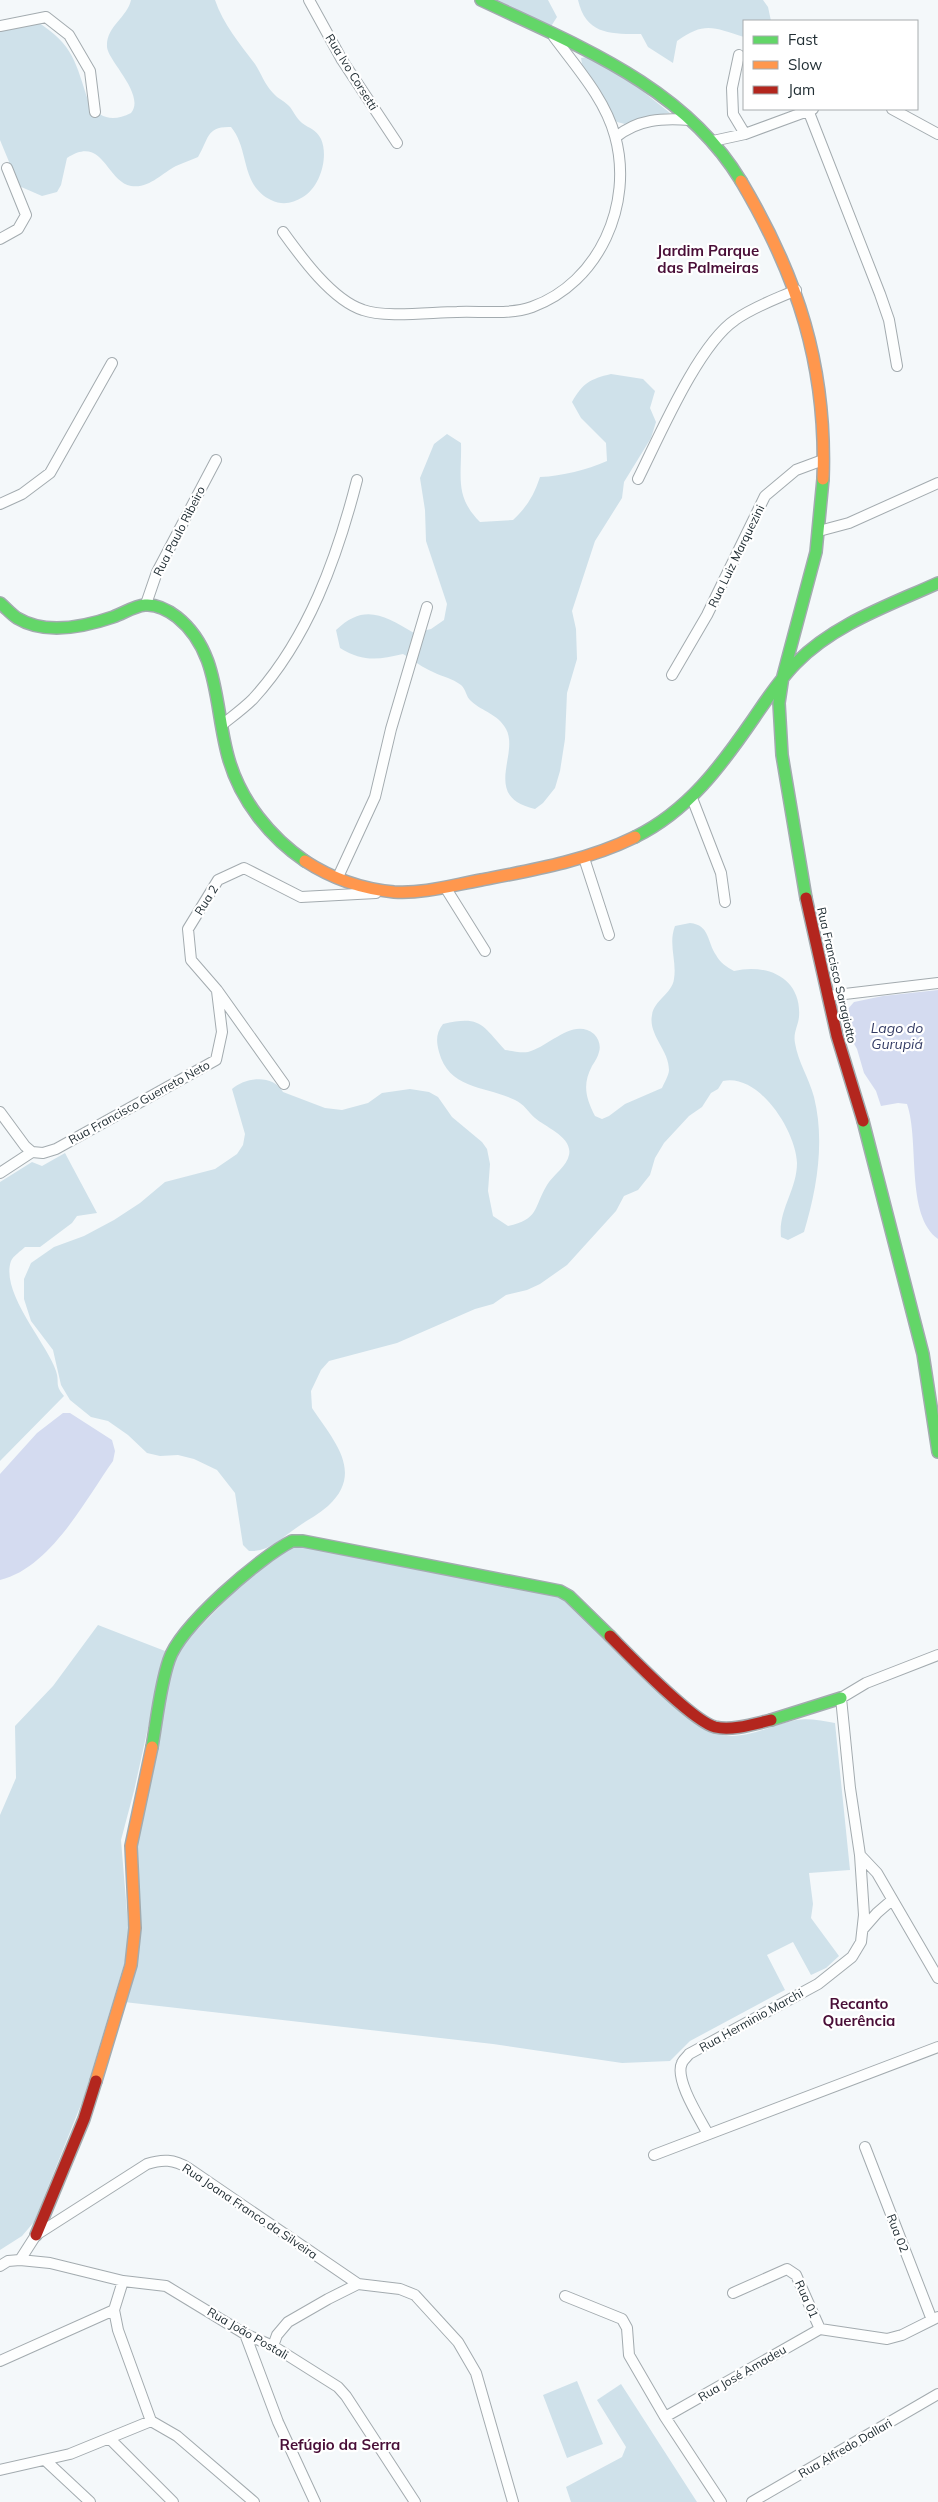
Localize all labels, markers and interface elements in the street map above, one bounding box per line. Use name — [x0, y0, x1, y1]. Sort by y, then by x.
legend — [743, 20, 918, 110]
text: Fast — [788, 30, 818, 49]
street label: Rua Ivo Corsetti — [322, 31, 382, 113]
text: Slow — [788, 55, 822, 74]
text: Jam — [788, 80, 815, 99]
district label: Jardim Parque das Palmeiras — [657, 241, 759, 277]
street label: Rua Paulo Ribeiro — [150, 483, 208, 578]
street label: Rua Luiz Marquezini — [705, 502, 767, 610]
street label: Rua 2 — [191, 882, 221, 918]
street label: Rua Francisco Saragiotto — [814, 905, 860, 1045]
water label: Lago do Gurupiá — [871, 1019, 923, 1053]
street label: Rua Francisco Guerreto Neto — [66, 1057, 212, 1147]
street label: Rua Herminio Marchi — [696, 1985, 806, 2055]
district label: Recanto Querência — [823, 1994, 895, 2030]
street label: Rua Joana Franco da Silveira — [180, 2160, 320, 2262]
street label: Rua 02 — [884, 2212, 912, 2254]
street label: Rua 01 — [792, 2278, 822, 2320]
street label: Rua João Postali — [205, 2304, 291, 2362]
street label: Rua José Amadeu — [695, 2342, 789, 2404]
street label: Rua Alfredo Dallari — [796, 2415, 895, 2481]
district label: Refúgio da Serra — [280, 2435, 400, 2454]

